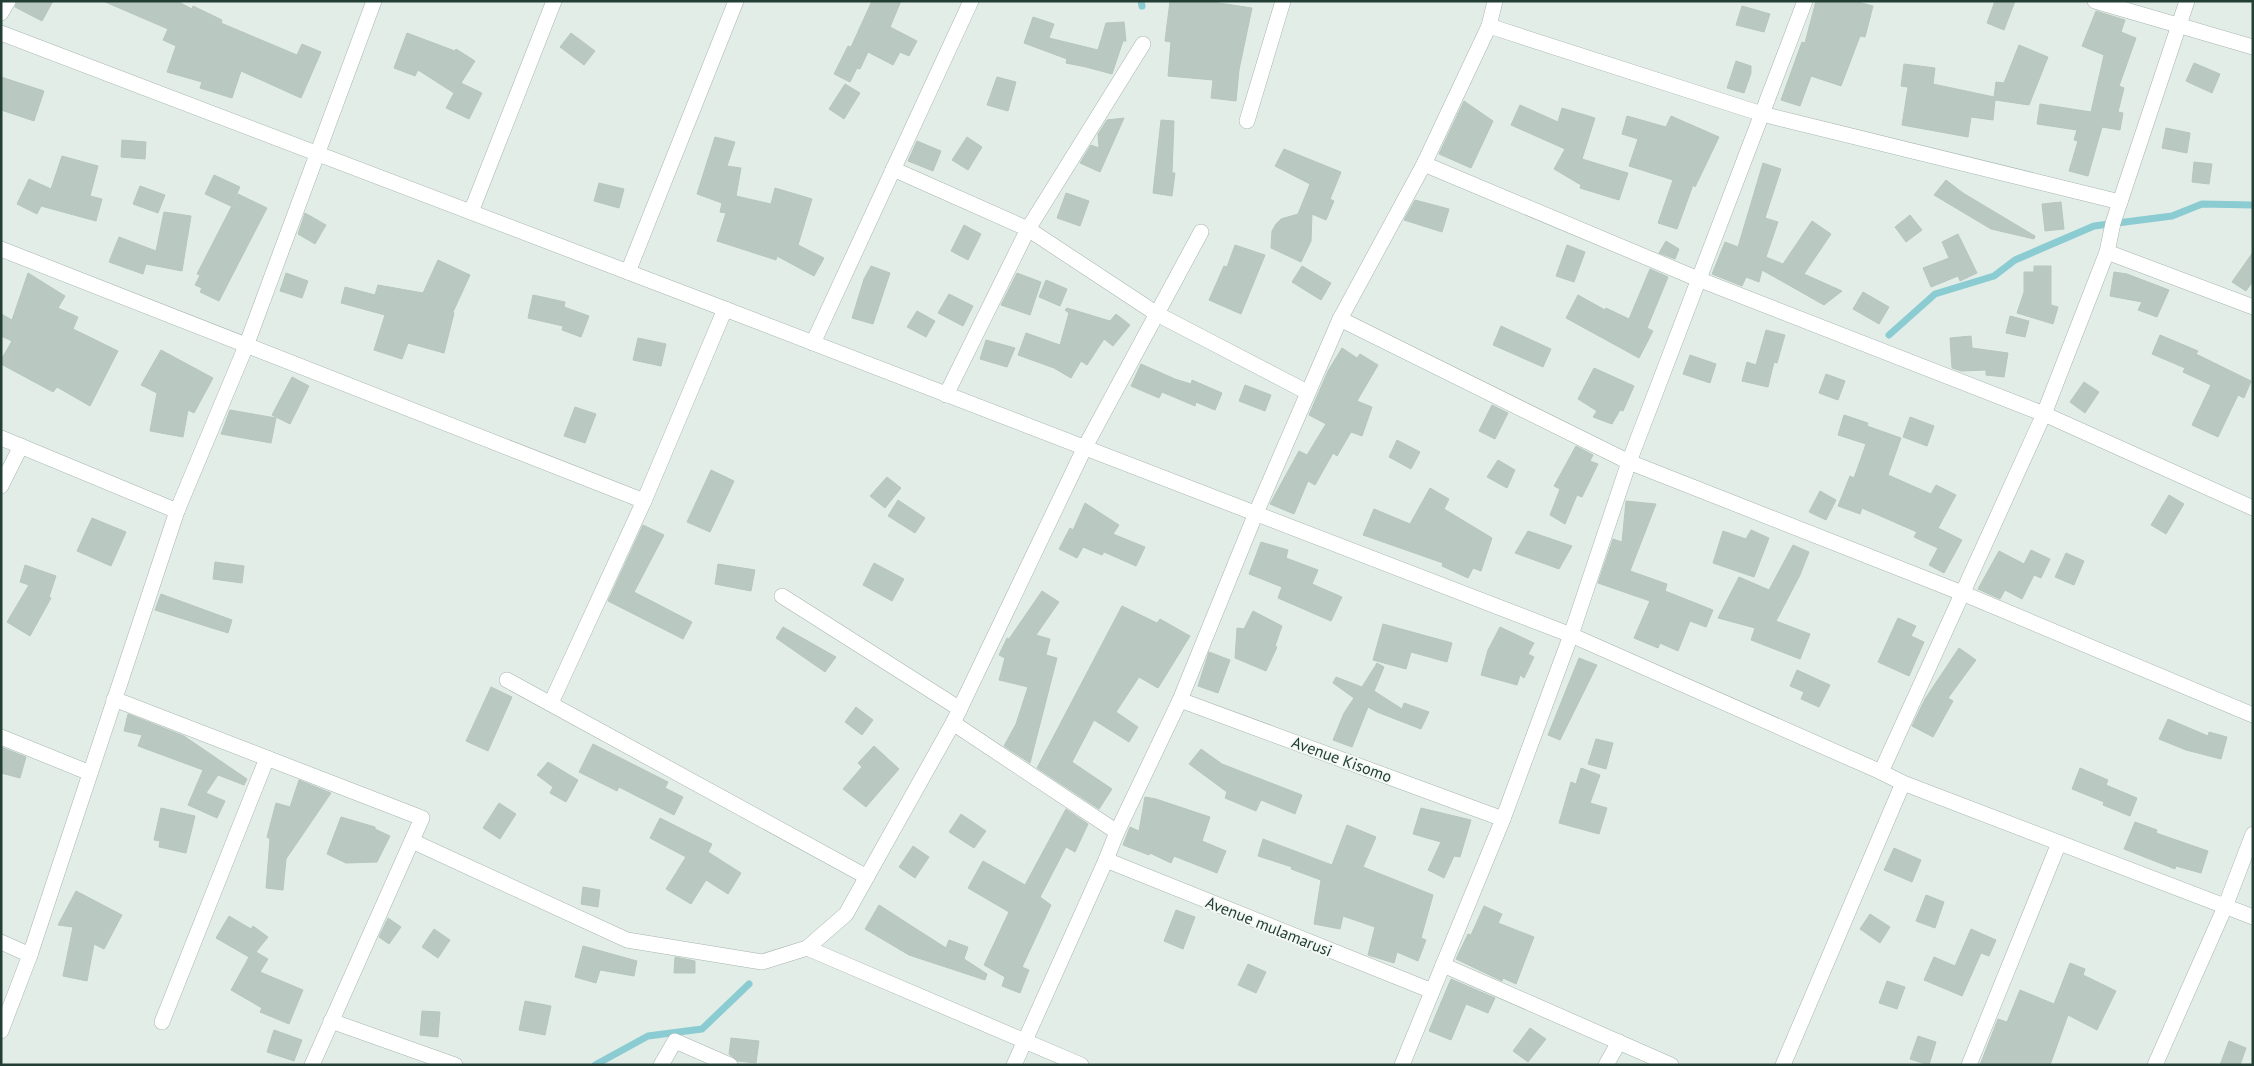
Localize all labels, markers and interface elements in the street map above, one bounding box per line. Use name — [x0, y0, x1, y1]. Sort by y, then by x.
street label: Avenue Kisomo — [1289, 732, 1395, 786]
street label: Avenue mulamarusi — [1203, 892, 1335, 960]

